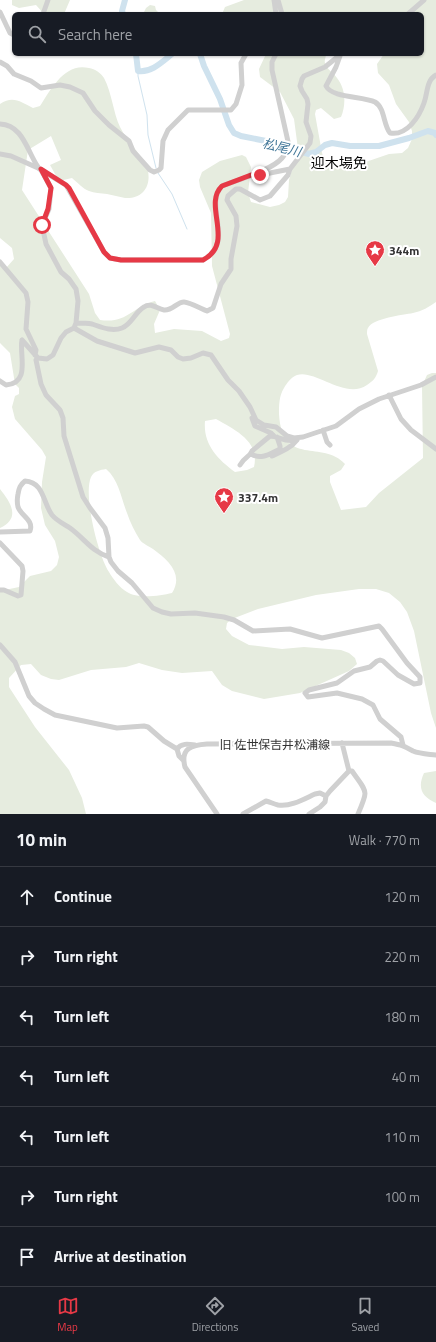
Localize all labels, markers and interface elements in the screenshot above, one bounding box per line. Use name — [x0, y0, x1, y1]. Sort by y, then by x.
search box — [12, 12, 424, 56]
icon: search — [26, 23, 48, 45]
text: Search here — [58, 23, 132, 46]
water label: 松尾川 — [261, 133, 305, 162]
district label: 迎木場免 — [311, 152, 367, 173]
route end — [251, 166, 269, 184]
route start — [33, 216, 51, 234]
place icon: 344m — [364, 239, 386, 267]
place label: 344m — [389, 241, 419, 260]
place icon: 337.4m — [213, 486, 235, 514]
place label: 337.4m — [238, 488, 278, 507]
street label: 旧 佐世保吉井松浦線 — [220, 735, 330, 754]
text: 10 min — [16, 827, 67, 853]
text: Walk · 770 m — [349, 830, 420, 850]
text: Continue — [54, 885, 112, 908]
icon: ahead — [16, 886, 38, 908]
text: 120 m — [384, 887, 420, 907]
text: Turn right — [54, 945, 118, 968]
icon: right — [16, 946, 38, 968]
text: 220 m — [384, 947, 420, 967]
text: Turn left — [54, 1005, 109, 1028]
icon: left — [16, 1006, 38, 1028]
text: 180 m — [384, 1007, 420, 1027]
text: Turn left — [54, 1065, 109, 1088]
icon: left — [16, 1066, 38, 1088]
text: 40 m — [392, 1067, 420, 1087]
text: Turn left — [54, 1125, 109, 1148]
icon: left — [16, 1126, 38, 1148]
text: 110 m — [384, 1127, 420, 1147]
text: Turn right — [54, 1185, 118, 1208]
icon: right — [16, 1186, 38, 1208]
text: 100 m — [384, 1187, 420, 1207]
text: Arrive at destination — [54, 1245, 187, 1268]
icon: arrive — [16, 1246, 38, 1268]
tab: Map — [57, 1295, 79, 1335]
tab: Directions — [192, 1295, 238, 1335]
tab: Saved — [351, 1295, 379, 1335]

